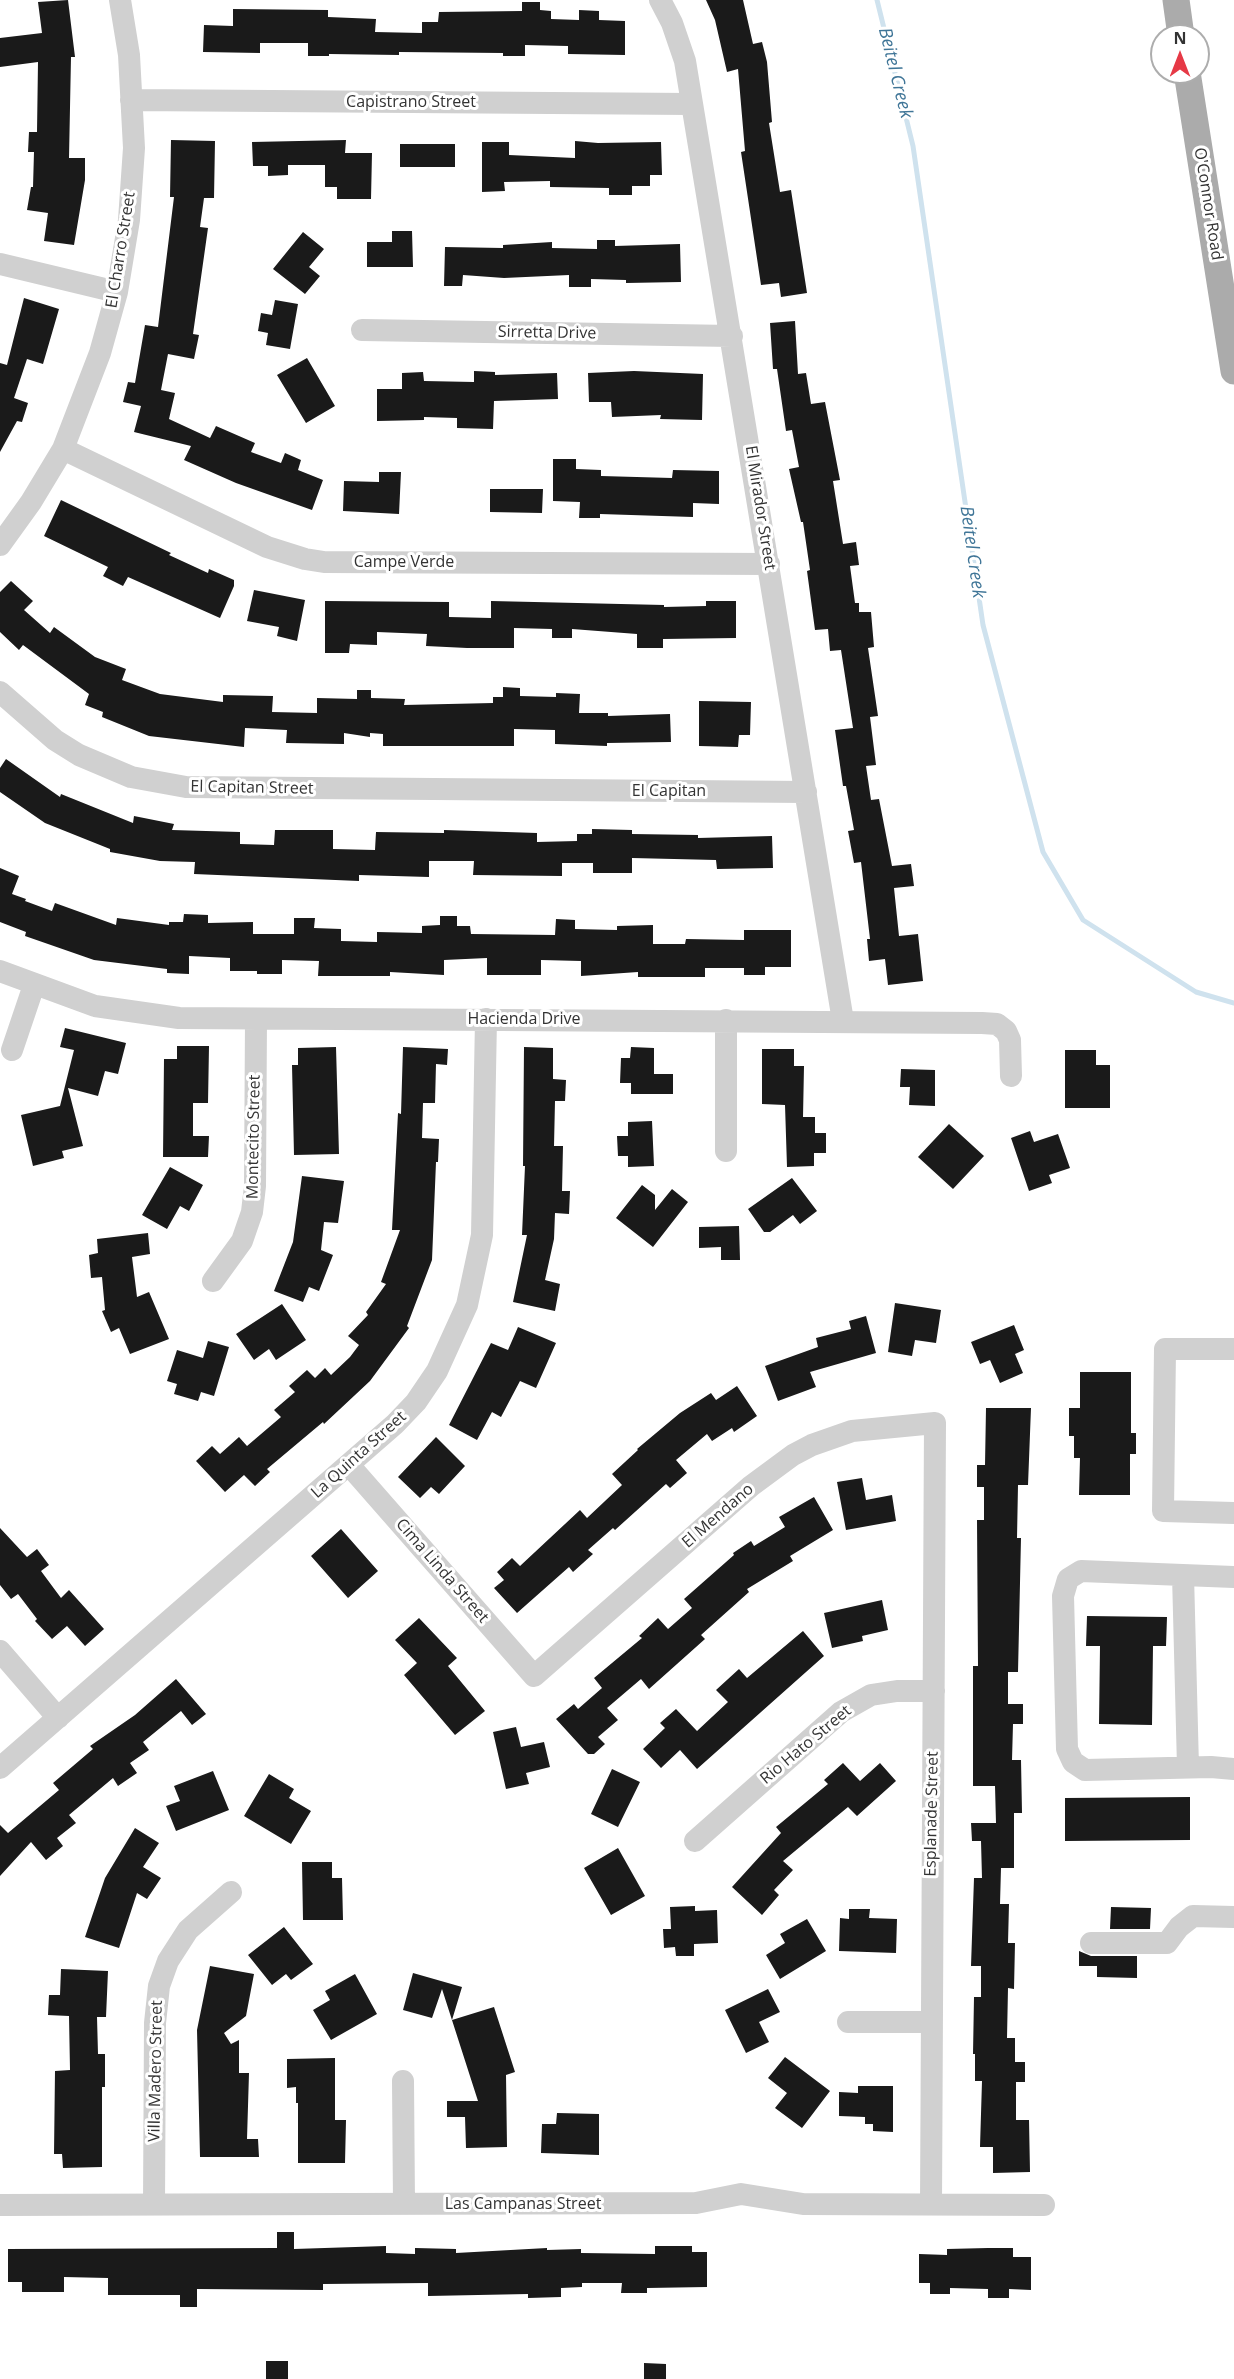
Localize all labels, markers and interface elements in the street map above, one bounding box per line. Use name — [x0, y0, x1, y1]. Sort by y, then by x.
north arrow — [1150, 24, 1210, 84]
water label: Beitel Creek — [873, 25, 917, 121]
text: N — [1173, 27, 1187, 49]
street label: Capistrano Street — [346, 92, 476, 112]
street label: O'Connor Road — [1190, 146, 1226, 262]
street label: El Charro Street — [102, 191, 140, 309]
street label: Sirretta Drive — [498, 323, 596, 343]
street label: El Mirador Street — [741, 444, 779, 572]
water label: Beitel Creek — [955, 505, 989, 599]
street label: Campe Verde — [354, 552, 454, 572]
street label: El Capitan Street — [190, 777, 314, 799]
street label: El Capitan — [632, 781, 706, 801]
street label: Hacienda Drive — [467, 1009, 581, 1029]
street label: Montecito Street — [243, 1075, 265, 1199]
street label: La Quinta Street — [308, 1407, 410, 1503]
street label: El Mendano — [678, 1480, 758, 1552]
street label: Cima Linda Street — [392, 1515, 492, 1627]
street label: Rio Hato Street — [757, 1701, 855, 1789]
street label: Esplanade Street — [921, 1751, 943, 1877]
street label: Villa Madero Street — [145, 2000, 167, 2142]
street label: Las Campanas Street — [445, 2194, 601, 2214]

